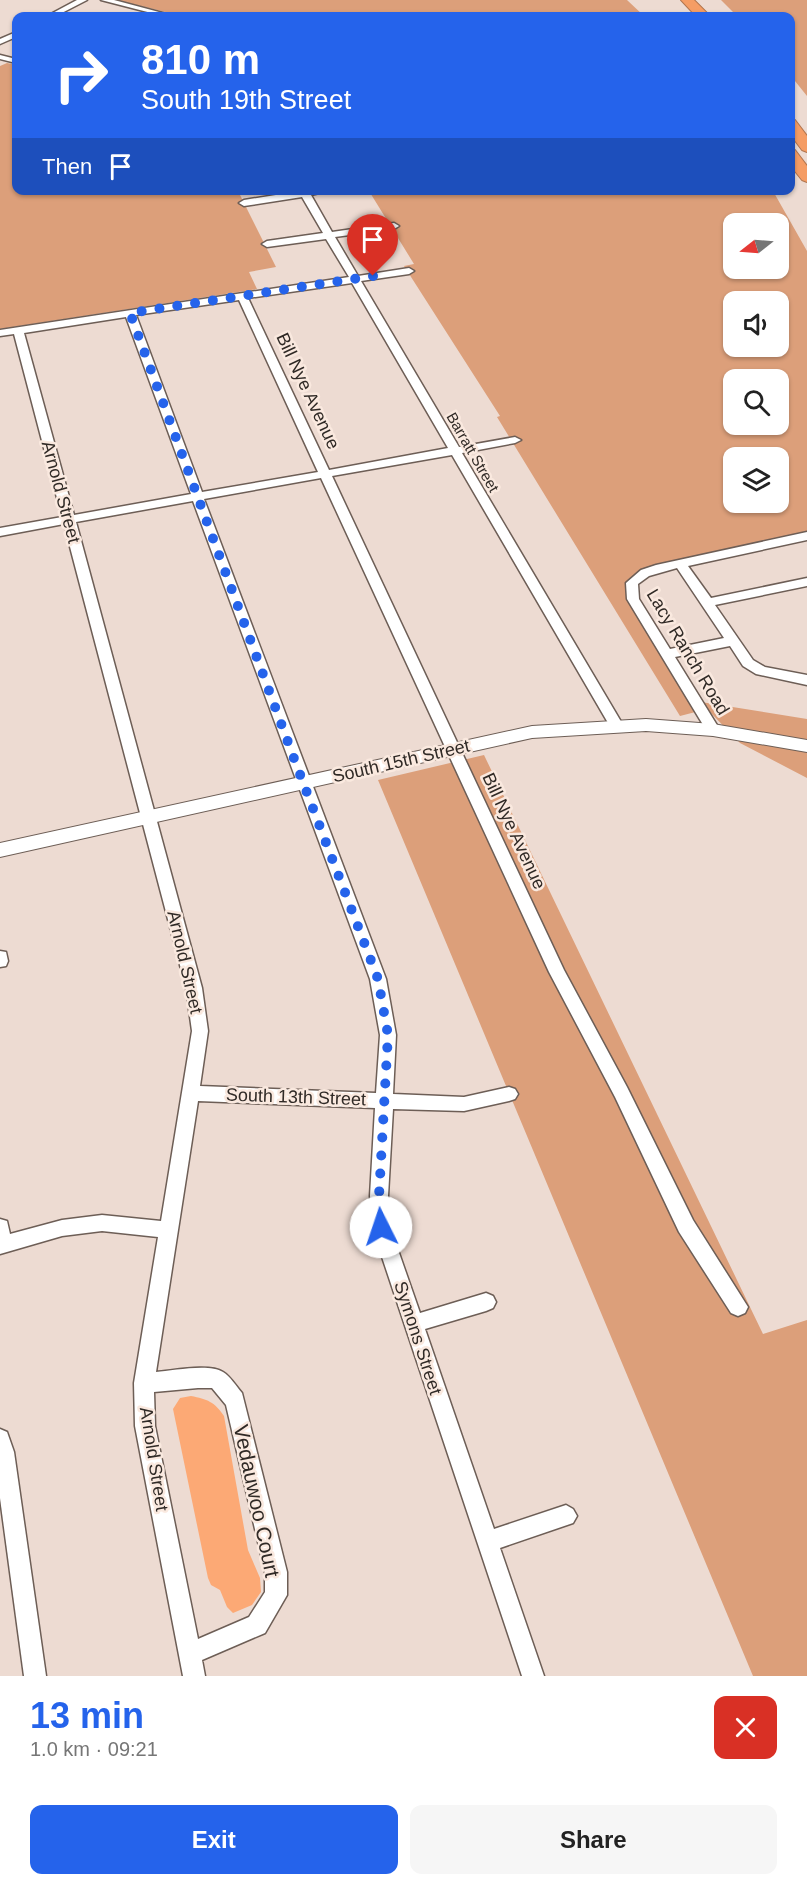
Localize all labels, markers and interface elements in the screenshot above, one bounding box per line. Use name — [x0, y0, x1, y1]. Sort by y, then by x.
icon: right — [42, 36, 120, 114]
text: 810 m — [141, 36, 260, 83]
text: South 19th Street — [141, 85, 351, 115]
icon: arrive — [104, 150, 137, 183]
text: Then — [42, 154, 92, 179]
north arrow — [723, 213, 789, 279]
map controls — [723, 213, 789, 513]
pin — [347, 214, 398, 276]
icon: arrive — [356, 223, 389, 256]
button: sound — [723, 291, 789, 357]
street label: Bill Nye Avenue — [272, 330, 344, 452]
button: search — [723, 369, 789, 435]
street label: Barratt Street — [443, 409, 503, 496]
street label: Arnold Street — [38, 439, 84, 545]
button: layers — [723, 447, 789, 513]
street label: Lacy Ranch Road — [643, 586, 733, 718]
street label: South 15th Street — [330, 735, 472, 787]
street label: Bill Nye Avenue — [478, 770, 550, 892]
street label: Arnold Street — [163, 909, 207, 1015]
street label: South 13th Street — [226, 1085, 366, 1109]
position arrow — [349, 1195, 413, 1259]
street label: Symons Street — [390, 1279, 446, 1397]
street label: Arnold Street — [136, 1406, 172, 1512]
street label: Vedauwoo Court — [230, 1423, 284, 1579]
text: 13 min — [30, 1695, 144, 1736]
button: close — [714, 1696, 777, 1759]
text: 1.0 km · 09:21 — [30, 1738, 158, 1760]
button: Exit — [30, 1805, 398, 1874]
button: Share — [410, 1805, 777, 1874]

